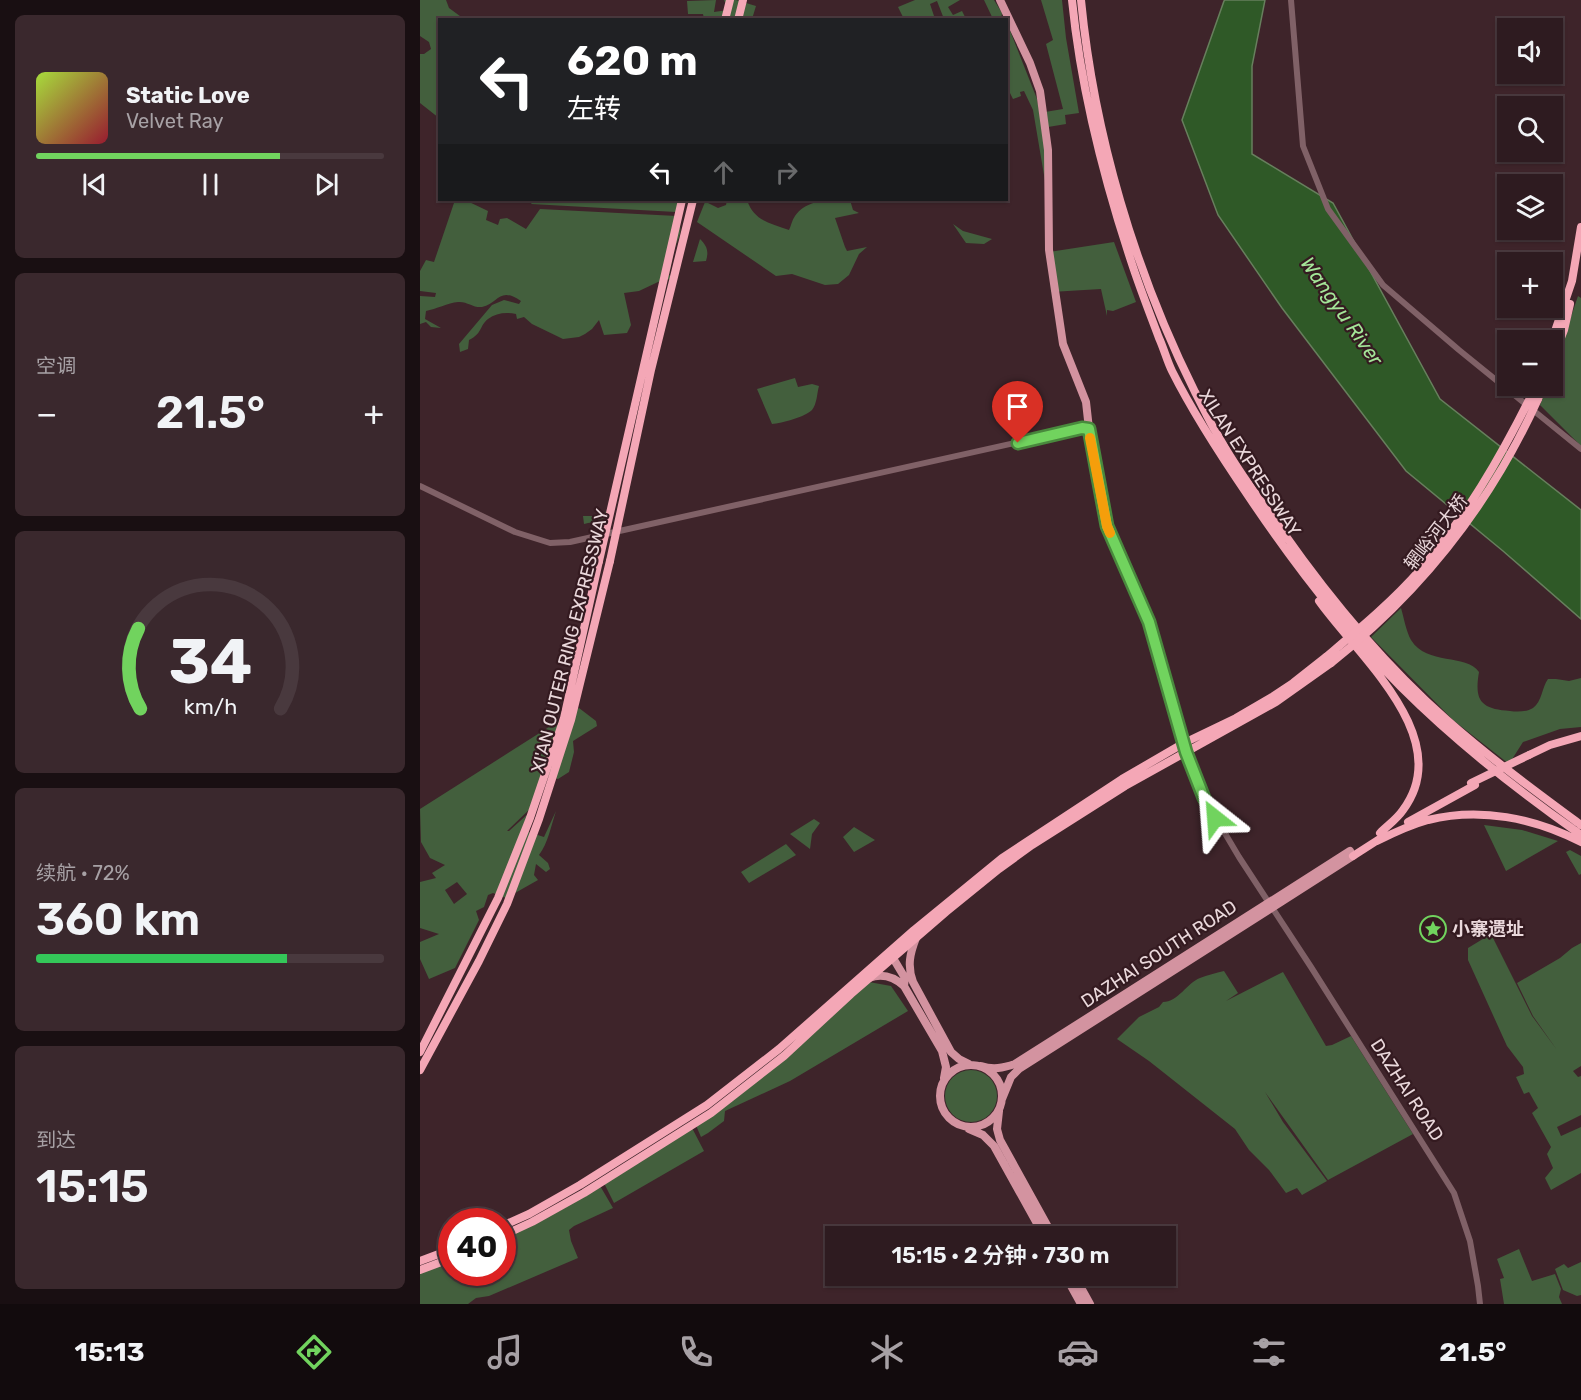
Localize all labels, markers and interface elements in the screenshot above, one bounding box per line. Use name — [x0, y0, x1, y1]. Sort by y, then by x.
map controls — [1497, 18, 1563, 396]
button: sound — [1497, 18, 1563, 84]
text: 620 m — [567, 36, 698, 86]
icon: left — [468, 42, 546, 120]
text: Static Love — [126, 82, 250, 109]
text: 左转 — [567, 93, 621, 125]
button: search — [1497, 96, 1563, 162]
text: Velvet Ray — [126, 109, 224, 133]
icon: left — [644, 156, 677, 189]
icon: ahead — [707, 156, 740, 189]
icon: right — [770, 156, 803, 189]
icon: previous — [78, 168, 111, 201]
icon: pause — [194, 168, 227, 201]
icon: next — [310, 168, 343, 201]
button: layers — [1497, 174, 1563, 240]
water label: Wangyu River — [1296, 252, 1389, 371]
button: + — [1497, 252, 1563, 318]
button: − — [1497, 330, 1563, 396]
text: 空调 — [36, 354, 76, 378]
pin — [992, 381, 1043, 443]
street label: XILAN EXPRESSWAY — [1194, 385, 1306, 541]
text: 21.5° — [156, 386, 265, 439]
icon: arrive — [1001, 390, 1034, 423]
text: − — [36, 394, 57, 433]
text: + — [363, 394, 384, 433]
street label: 辋峪河大桥 — [1400, 490, 1472, 574]
street label: XI'AN OUTER RING EXPRESSWAY — [527, 506, 614, 775]
text: 34 — [168, 625, 252, 699]
text: km/h — [183, 694, 237, 719]
position arrow — [1183, 786, 1247, 850]
text: 续航 · 72% — [36, 861, 130, 885]
text: 360 km — [36, 893, 200, 946]
street label: DAZHAI SOUTH ROAD — [1077, 895, 1241, 1013]
place icon: 小寨遗址 — [1418, 914, 1448, 944]
place label: 小寨遗址 — [1452, 918, 1524, 940]
street label: DAZHAI ROAD — [1366, 1035, 1448, 1145]
text: 到达 — [36, 1128, 76, 1152]
text: 15:15 — [36, 1160, 149, 1213]
speed limit sign: 40 — [438, 1208, 516, 1286]
text: 15:15 · 2 分钟 · 730 m — [892, 1242, 1109, 1269]
icon: directions — [293, 1331, 335, 1373]
icon: music — [484, 1331, 526, 1373]
icon: phone — [675, 1331, 717, 1373]
icon: climate — [866, 1331, 908, 1373]
icon: car — [1057, 1331, 1099, 1373]
icon: filters — [1248, 1331, 1290, 1373]
text: 15:13 — [74, 1336, 144, 1368]
text: 21.5° — [1439, 1336, 1506, 1368]

